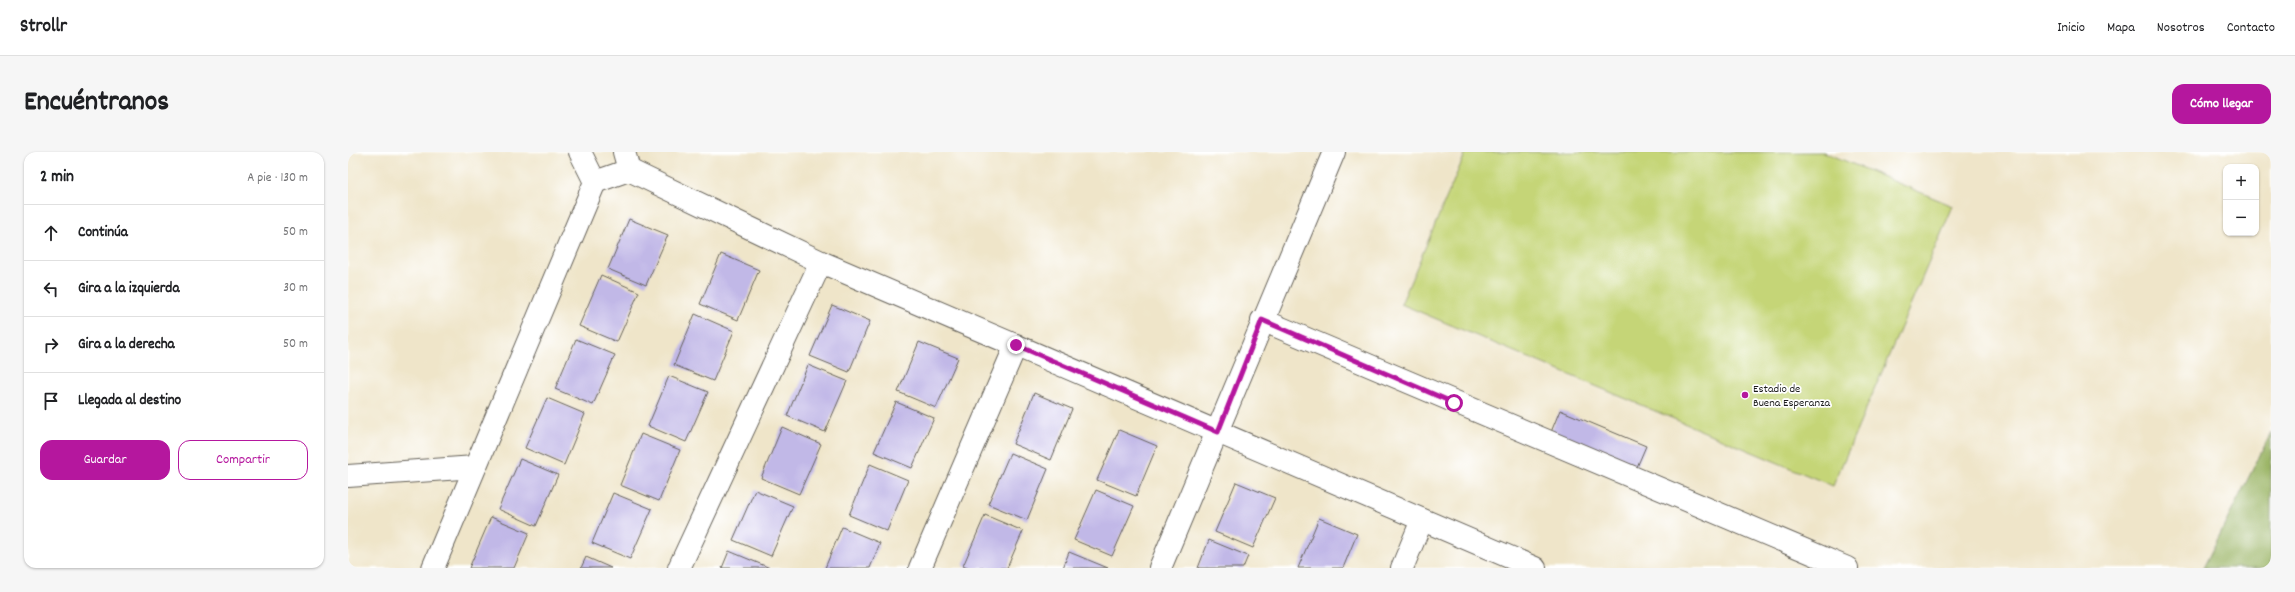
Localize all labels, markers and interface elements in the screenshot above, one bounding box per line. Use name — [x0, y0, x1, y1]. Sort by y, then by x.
text: Strollr — [20, 14, 67, 41]
text: Inicio — [2057, 18, 2085, 38]
text: Mapa — [2107, 18, 2135, 38]
text: Nosotros — [2157, 18, 2205, 38]
text: Contacto — [2227, 18, 2275, 38]
text: Encuéntranos — [24, 84, 169, 124]
button: Cómo llegar — [2172, 84, 2271, 124]
map controls — [2223, 164, 2259, 236]
button: + — [2223, 164, 2259, 200]
text: 2 min — [40, 166, 74, 190]
text: A pie · 130 m — [247, 169, 308, 188]
button: − — [2223, 200, 2259, 236]
icon: ahead — [40, 222, 62, 244]
text: Continúa — [78, 222, 128, 244]
text: 50 m — [283, 223, 308, 242]
icon: left — [40, 278, 62, 300]
text: Gira a la izquierda — [78, 278, 179, 300]
text: 30 m — [283, 279, 308, 298]
icon: right — [40, 334, 62, 356]
text: Gira a la derecha — [78, 334, 175, 356]
text: 50 m — [283, 335, 308, 354]
route end — [1007, 336, 1025, 354]
place label: Estadio de Buena Esperanza — [1753, 381, 1831, 412]
icon: arrive — [40, 390, 62, 412]
text: Llegada al destino — [78, 390, 181, 412]
marker: Estadio de Buena Esperanza — [1740, 390, 1750, 400]
route start — [1445, 394, 1463, 412]
button: Guardar — [40, 440, 170, 480]
button: Compartir — [178, 440, 308, 480]

